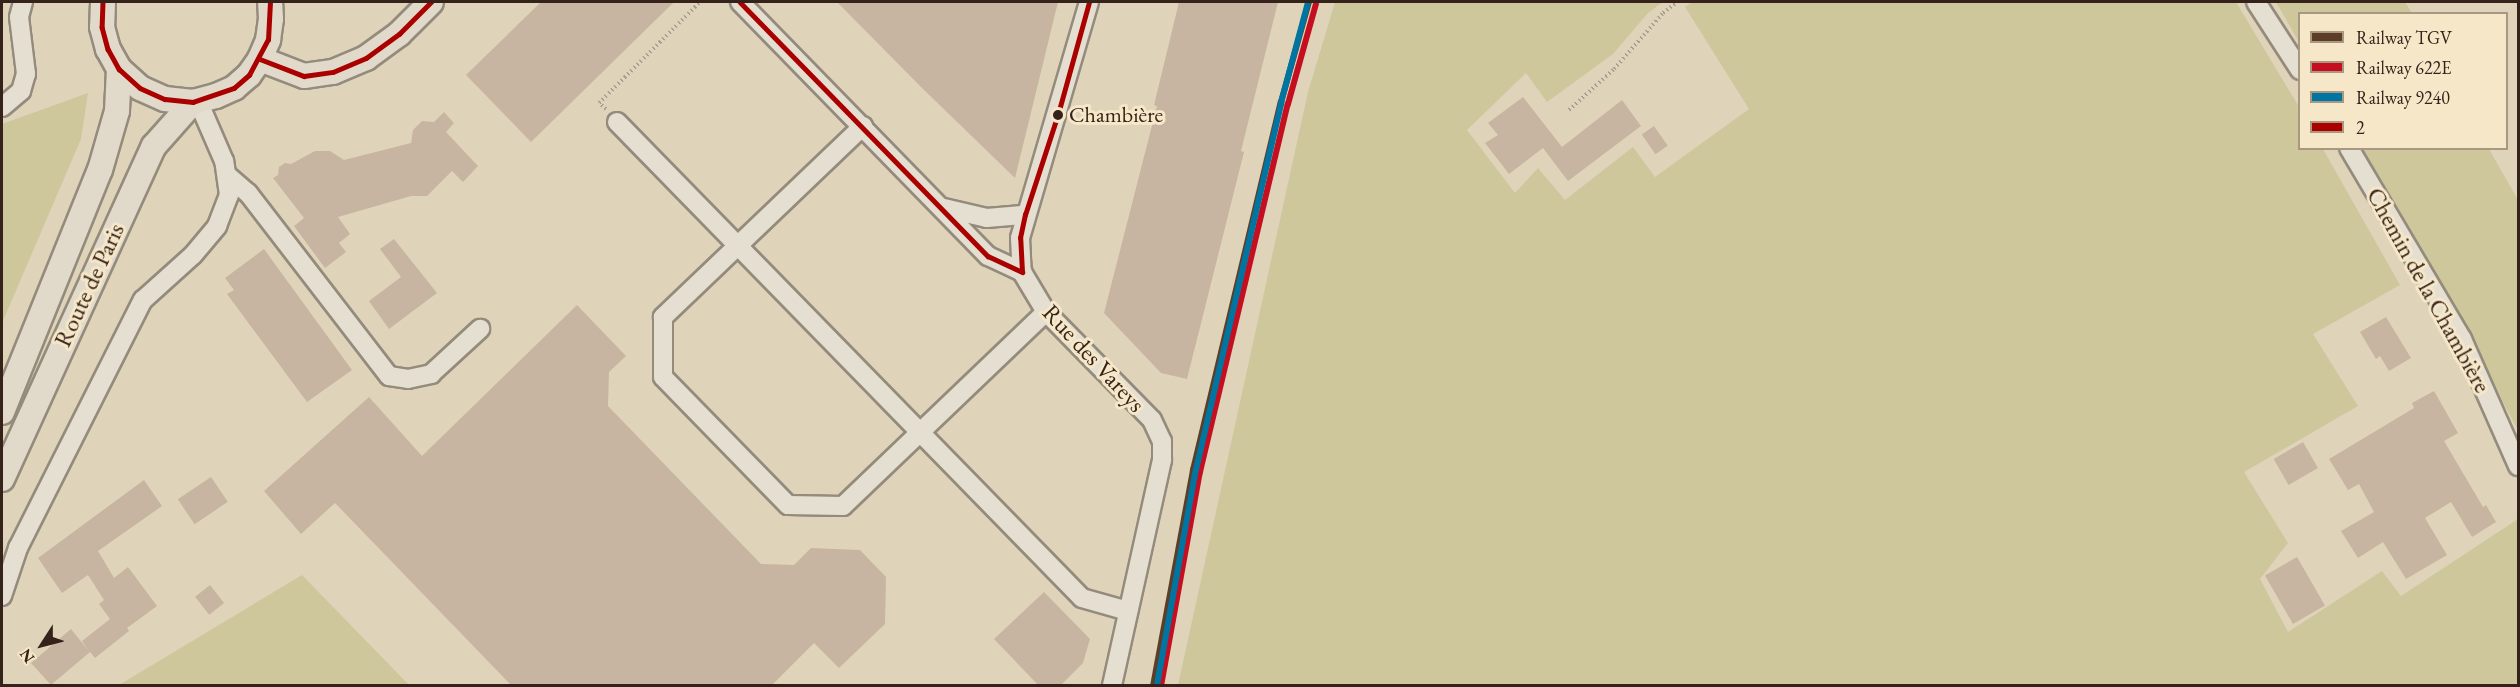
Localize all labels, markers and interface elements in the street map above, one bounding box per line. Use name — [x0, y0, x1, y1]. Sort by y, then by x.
legend — [2298, 12, 2508, 150]
text: Railway TGV — [2356, 26, 2452, 49]
text: Railway 622E — [2356, 56, 2451, 79]
text: Railway 9240 — [2356, 86, 2450, 109]
place label: Chambière — [1069, 102, 1163, 128]
marker: Chambière — [1052, 109, 1064, 121]
text: 2 — [2356, 116, 2365, 139]
street label: Chemin de la Chambière — [2361, 183, 2497, 397]
street label: Route de Paris — [48, 219, 130, 351]
street label: Rue des Vareys — [1037, 298, 1151, 418]
north arrow — [12, 615, 72, 675]
text: N — [15, 644, 39, 667]

